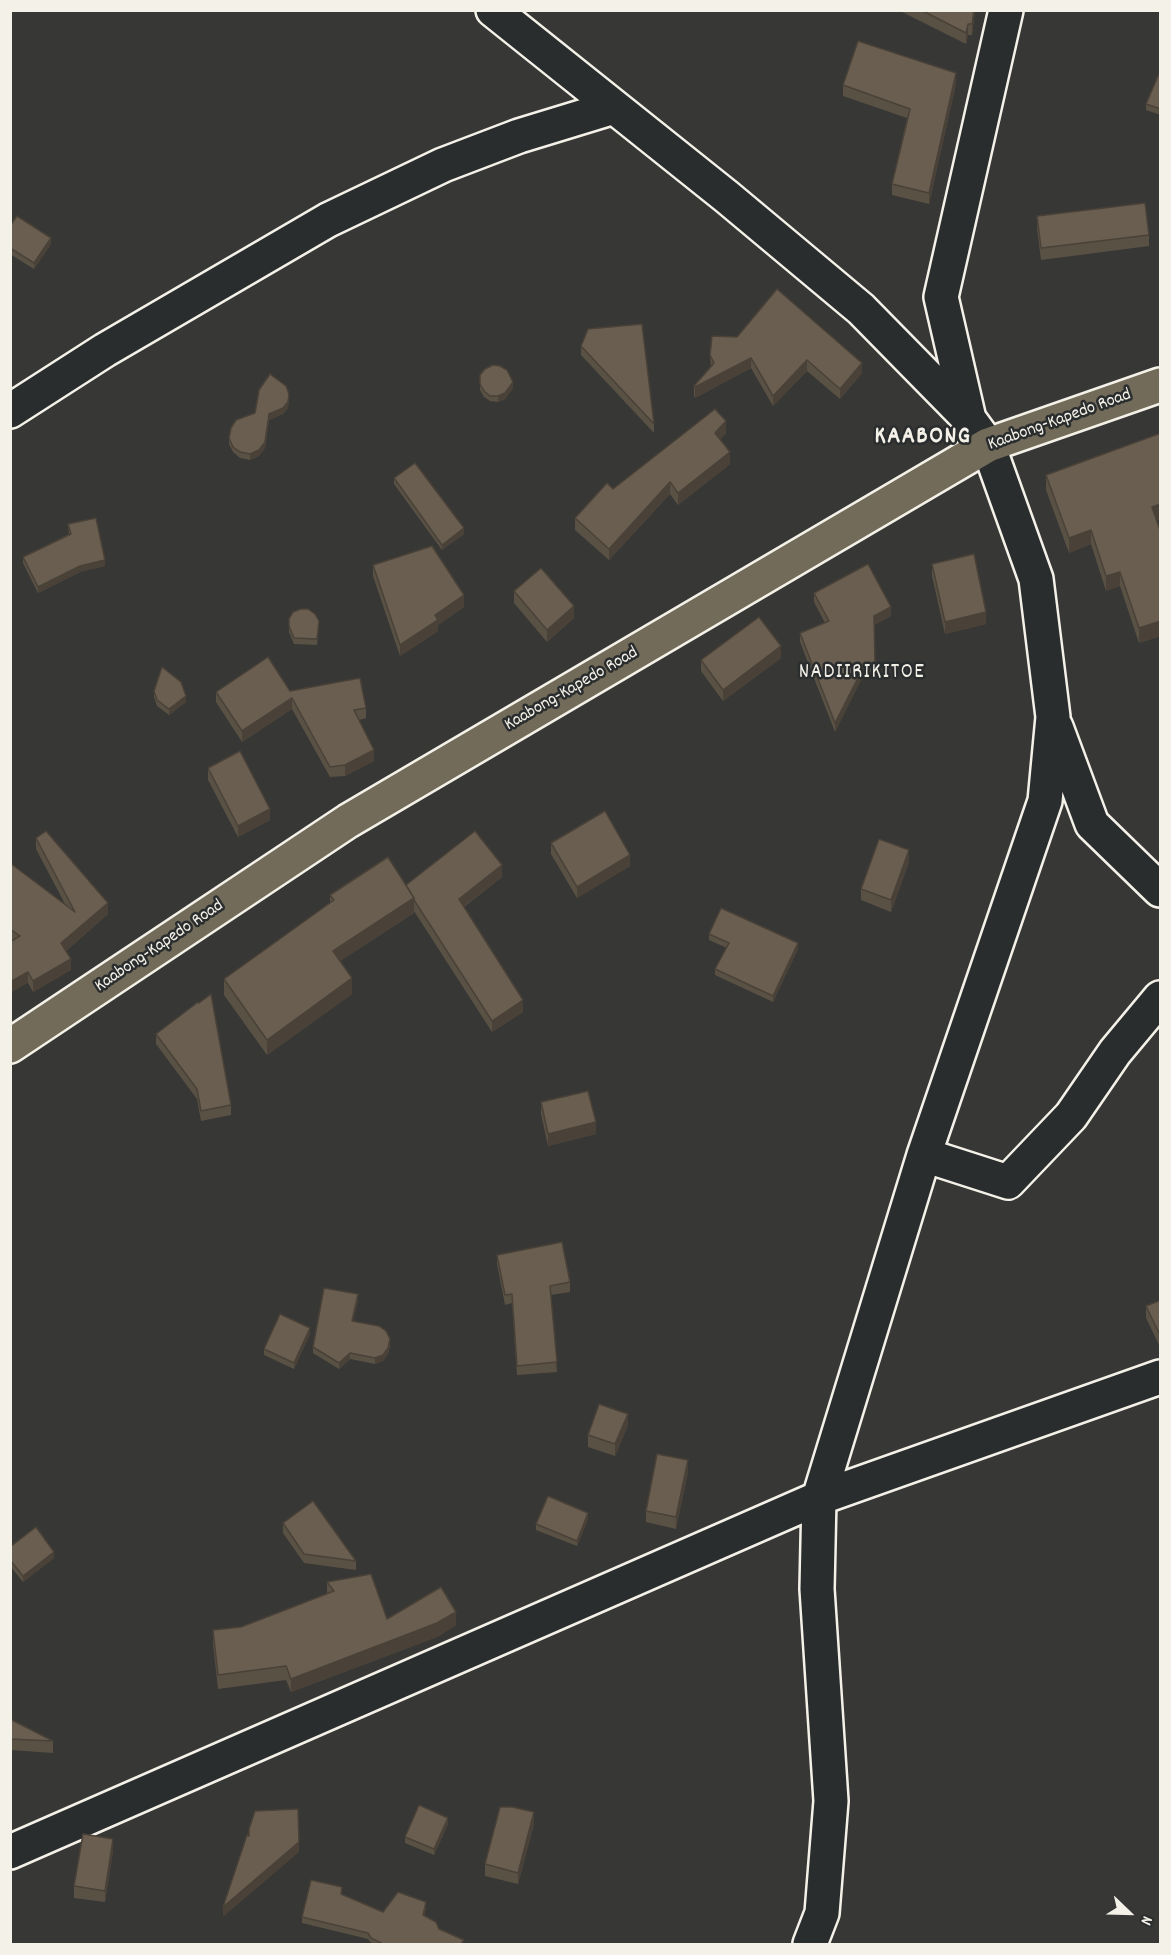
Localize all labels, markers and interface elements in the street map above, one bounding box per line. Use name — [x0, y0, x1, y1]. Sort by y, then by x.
street label: Kaabong-Kapedo Road — [986, 385, 1134, 457]
district label: KAABONG — [875, 425, 971, 453]
street label: Kaabong-Kapedo Road — [501, 643, 643, 737]
district label: NADIIRIKITOE — [799, 661, 925, 687]
street label: Kaabong-Kapedo Road — [92, 896, 228, 998]
north arrow — [1099, 1883, 1159, 1943]
text: N — [1134, 1912, 1158, 1928]

